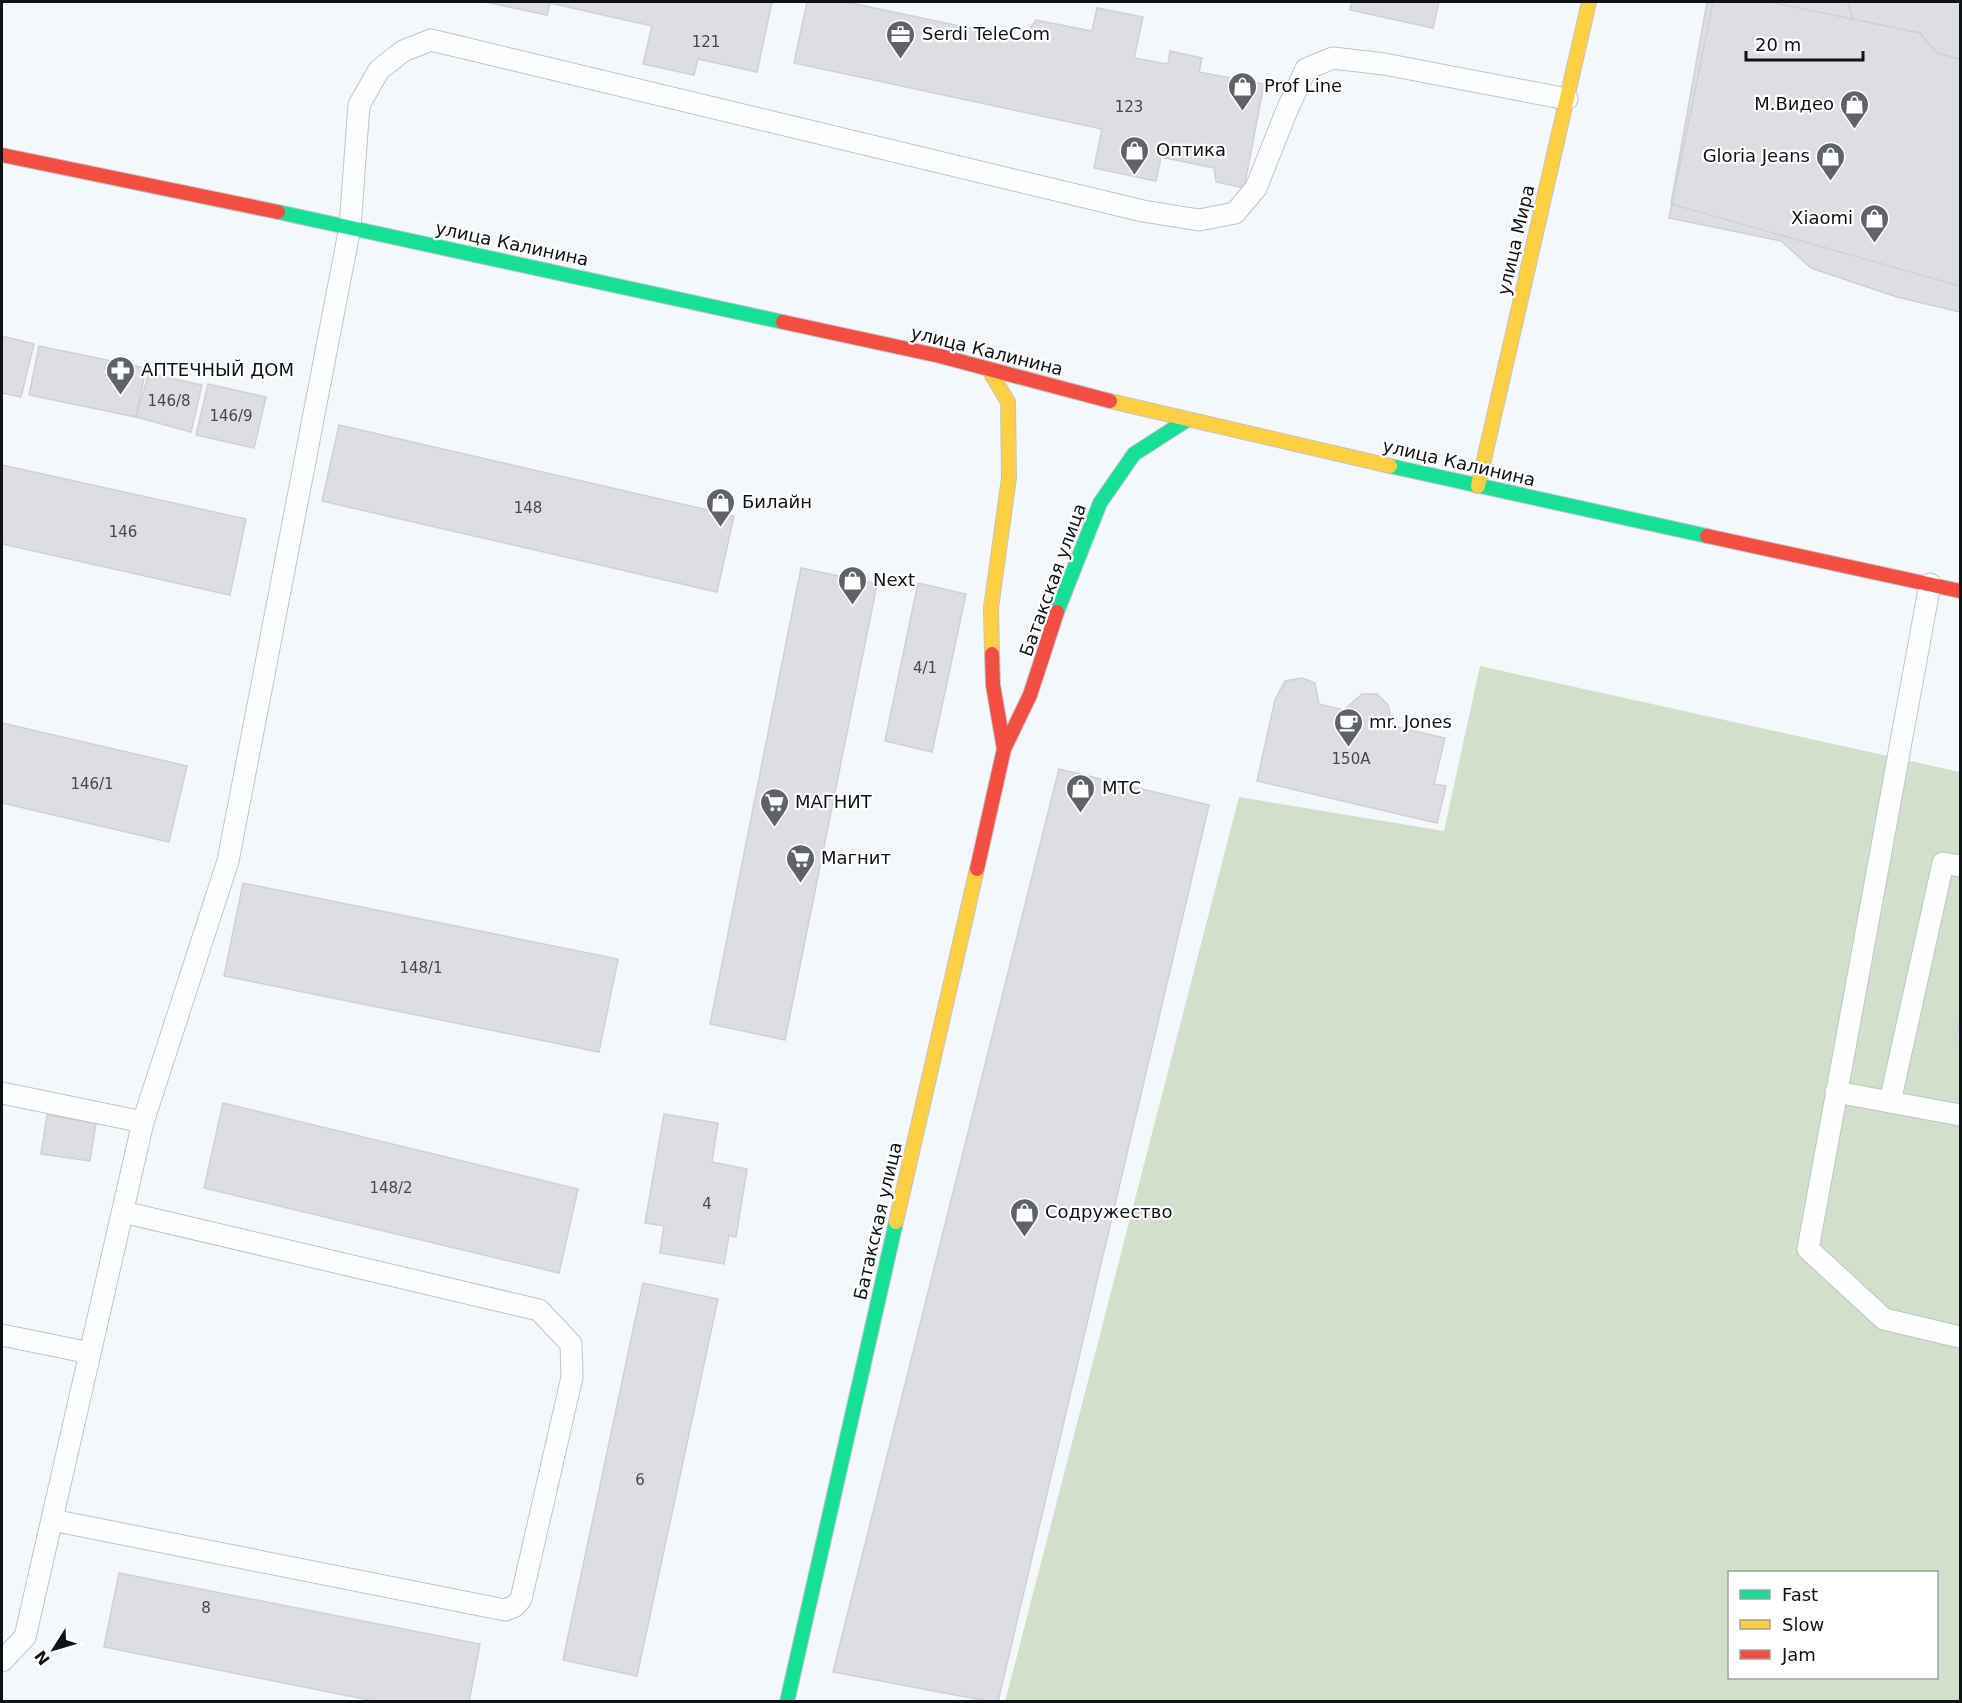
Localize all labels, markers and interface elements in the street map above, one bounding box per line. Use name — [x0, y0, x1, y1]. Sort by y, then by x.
office icon: Serdi TeleCom — [885, 18, 917, 60]
place label: Serdi TeleCom — [922, 23, 1050, 44]
scale bar — [1746, 24, 1863, 62]
house number: 121 — [692, 33, 720, 51]
text: 20 m — [1755, 34, 1801, 55]
shop icon: Prof Line — [1227, 70, 1259, 112]
place label: Prof Line — [1264, 75, 1342, 96]
shop icon: М.Видео — [1839, 88, 1871, 130]
place label: М.Видео — [1754, 93, 1834, 114]
house number: 123 — [1115, 98, 1143, 116]
shop icon: Оптика — [1119, 134, 1151, 176]
place label: Оптика — [1156, 139, 1226, 160]
shop icon: Gloria Jeans — [1815, 140, 1847, 182]
place label: Gloria Jeans — [1703, 145, 1810, 166]
street label: улица Мира — [1493, 183, 1538, 297]
shop icon: Xiaomi — [1858, 202, 1890, 244]
place label: Xiaomi — [1791, 207, 1853, 228]
street label: улица Калинина — [434, 217, 591, 270]
street label: улица Калинина — [909, 321, 1065, 380]
pharmacy icon: АПТЕЧНЫЙ ДОМ — [104, 354, 136, 396]
place label: АПТЕЧНЫЙ ДОМ — [141, 359, 294, 380]
house number: 146/8 — [147, 392, 191, 410]
house number: 146/9 — [209, 407, 253, 425]
street label: улица Калинина — [1381, 435, 1538, 490]
shop icon: Билайн — [705, 486, 737, 528]
place label: Билайн — [742, 491, 812, 512]
house number: 148 — [514, 499, 542, 517]
street label: Батакская улица — [1015, 500, 1090, 659]
house number: 146 — [109, 523, 137, 541]
shop icon: Next — [836, 564, 868, 606]
place label: Next — [873, 569, 915, 590]
house number: 4/1 — [913, 659, 937, 677]
cafe icon: mr. Jones — [1332, 706, 1364, 748]
place label: mr. Jones — [1369, 711, 1452, 732]
house number: 150А — [1332, 750, 1371, 768]
shop icon: МТС — [1065, 772, 1097, 814]
house number: 146/1 — [70, 775, 114, 793]
place label: МТС — [1102, 777, 1141, 798]
supermarket icon: МАГНИТ — [758, 786, 790, 828]
place label: МАГНИТ — [795, 791, 873, 812]
supermarket icon: Магнит — [784, 842, 816, 884]
place label: Магнит — [821, 847, 891, 868]
house number: 148/1 — [399, 959, 443, 977]
street label: Батакская улица — [849, 1140, 906, 1302]
house number: 148/2 — [369, 1179, 413, 1197]
house number: 4 — [702, 1195, 712, 1213]
shop icon: Содружество — [1008, 1196, 1040, 1238]
place label: Содружество — [1045, 1201, 1172, 1222]
house number: 6 — [635, 1471, 645, 1489]
legend — [1728, 1571, 1938, 1679]
text: Fast — [1782, 1584, 1818, 1605]
house number: 8 — [201, 1599, 211, 1617]
text: Slow — [1782, 1614, 1824, 1635]
north arrow — [24, 1619, 84, 1679]
text: Jam — [1781, 1644, 1816, 1665]
text: N — [31, 1647, 54, 1669]

